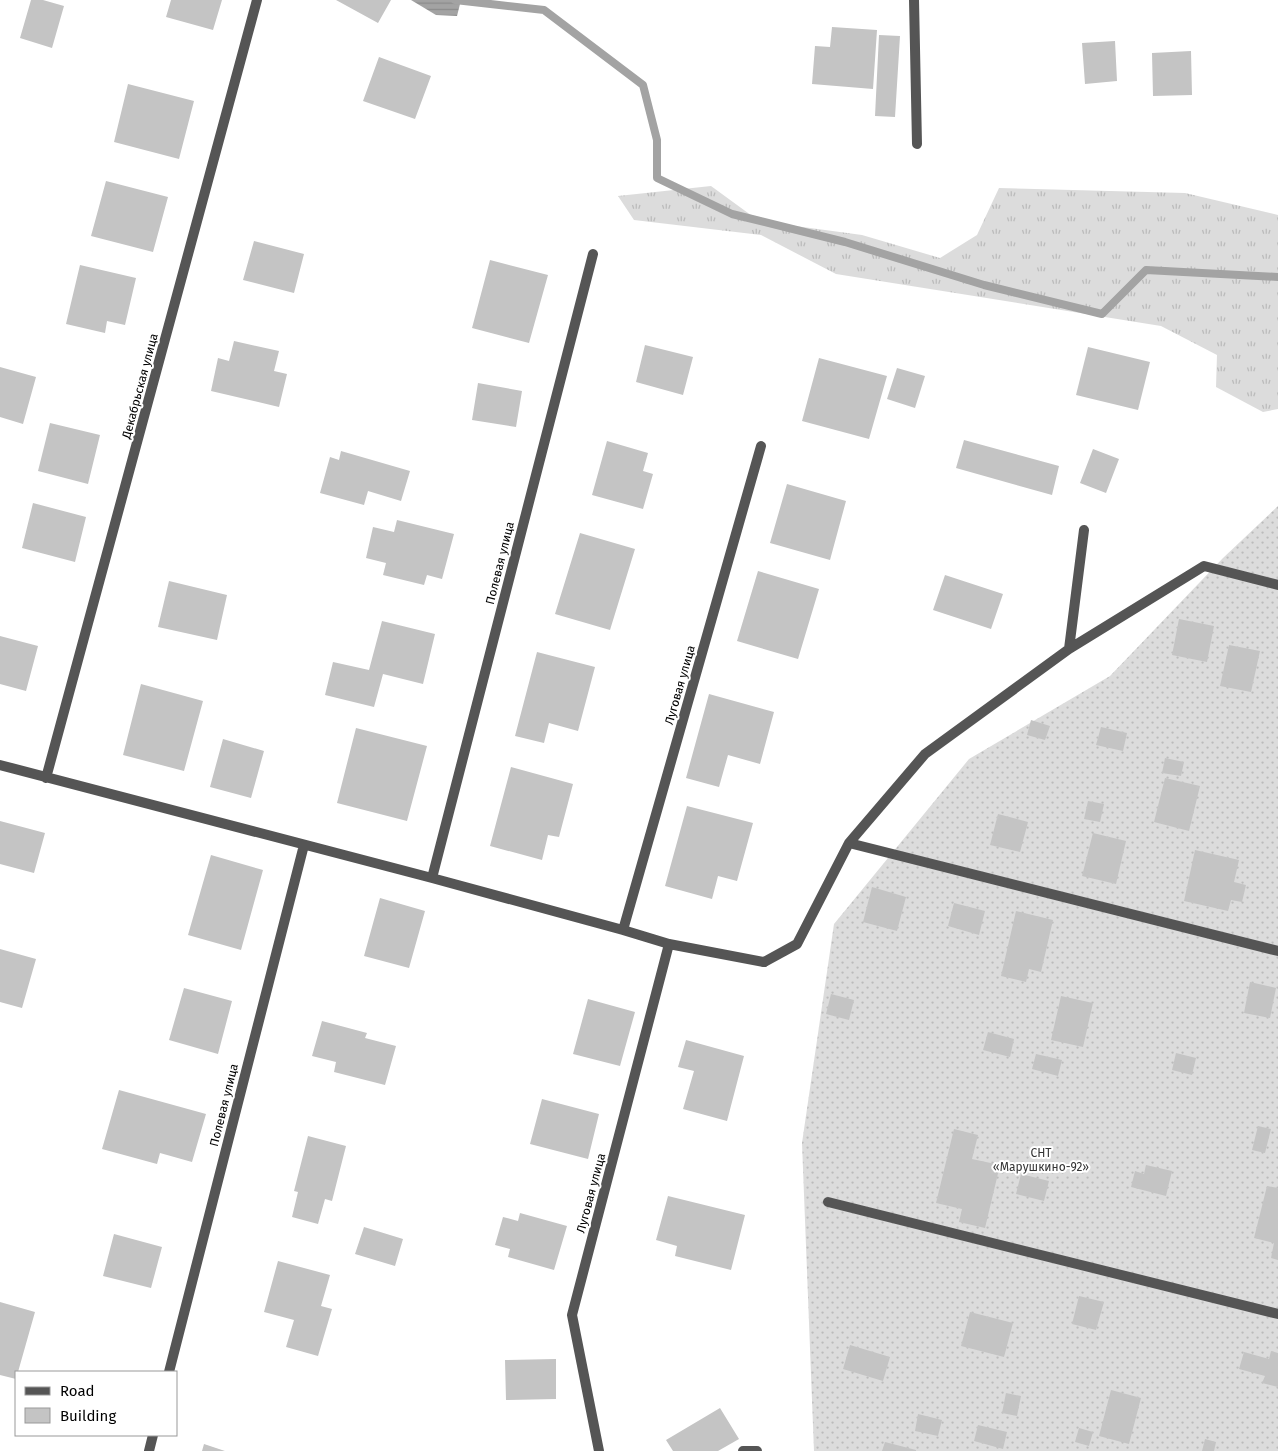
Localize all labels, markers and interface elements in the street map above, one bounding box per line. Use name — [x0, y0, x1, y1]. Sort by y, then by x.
street label: Декабрьская улица — [119, 332, 161, 441]
street label: Полевая улица — [483, 520, 517, 606]
street label: Луговая улица — [662, 644, 698, 726]
street label: Полевая улица — [207, 1062, 241, 1148]
park label: СНТ «Марушкино-92» — [993, 1146, 1089, 1174]
street label: Луговая улица — [574, 1152, 608, 1234]
legend — [15, 1371, 178, 1436]
text: Road — [60, 1382, 95, 1400]
text: Building — [60, 1407, 116, 1425]

